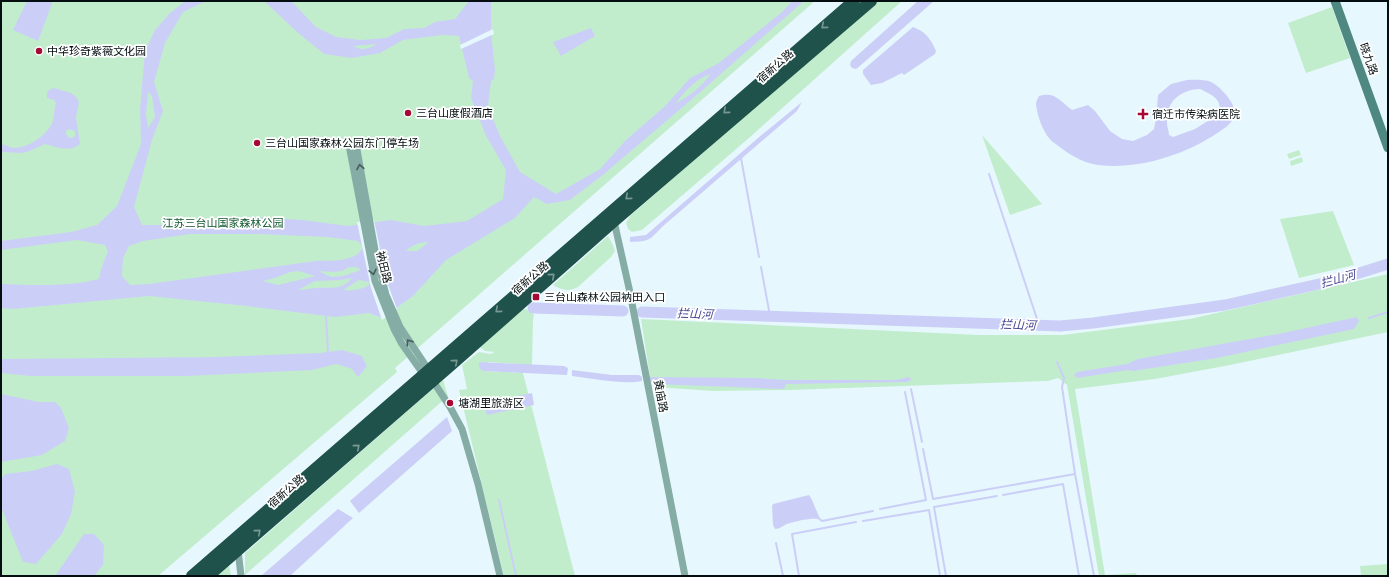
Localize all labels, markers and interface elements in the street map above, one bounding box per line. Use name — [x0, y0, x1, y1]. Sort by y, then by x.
one-way arrow — [822, 22, 829, 29]
street label: 晓九路 — [1357, 41, 1381, 77]
place label: 中华珍奇紫薇文化园 — [47, 44, 146, 58]
marker: 中华珍奇紫薇文化园 — [34, 46, 44, 56]
street label: 宿新公路 — [754, 46, 796, 86]
place label: 三台山度假酒店 — [416, 106, 493, 120]
one-way arrow — [723, 107, 731, 114]
place label: 宿迁市传染病医院 — [1152, 107, 1240, 121]
marker: 三台山度假酒店 — [403, 108, 413, 118]
marker: 宿迁市传染病医院 — [1137, 108, 1149, 120]
place label: 三台山国家森林公园东门停车场 — [265, 136, 419, 150]
marker: 三台山国家森林公园东门停车场 — [252, 138, 262, 148]
one-way arrow — [356, 164, 365, 170]
one-way arrow — [625, 192, 633, 199]
park label: 江苏三台山国家森林公园 — [163, 216, 284, 230]
street label: 衲田路 — [373, 249, 395, 285]
street label: 宿新公路 — [509, 258, 551, 298]
water label: 拦山河 — [1319, 266, 1359, 291]
one-way arrow — [369, 269, 377, 275]
one-way arrow — [548, 273, 555, 280]
place label: 三台山森林公园衲田入口 — [544, 290, 665, 304]
marker: 三台山森林公园衲田入口 — [531, 292, 541, 302]
one-way arrow — [495, 305, 503, 312]
water label: 拦山河 — [677, 305, 715, 323]
water label: 拦山河 — [1000, 316, 1038, 334]
one-way arrow — [406, 339, 414, 346]
one-way arrow — [450, 359, 458, 366]
street label: 黄庙路 — [651, 378, 671, 414]
place label: 塘湖里旅游区 — [458, 396, 524, 410]
marker: 塘湖里旅游区 — [445, 398, 455, 408]
one-way arrow — [352, 445, 359, 452]
street label: 宿新公路 — [265, 471, 307, 511]
one-way arrow — [254, 530, 261, 537]

